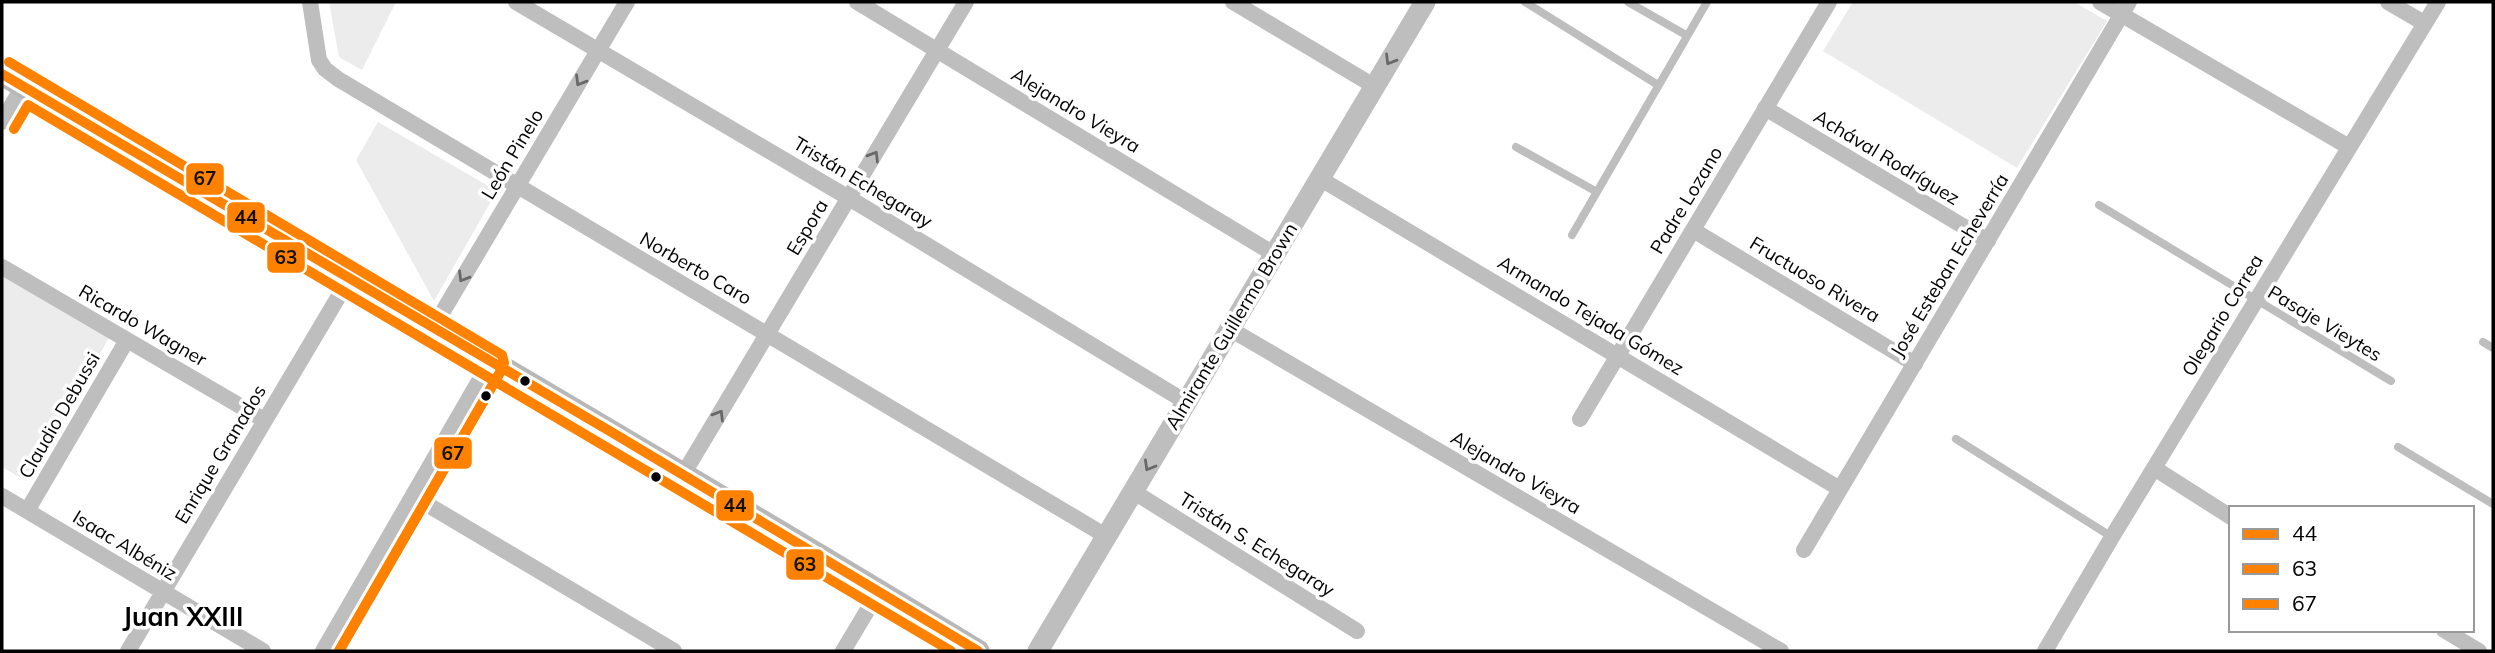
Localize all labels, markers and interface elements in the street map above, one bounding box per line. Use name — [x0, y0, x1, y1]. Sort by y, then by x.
one-way arrow — [1385, 52, 1398, 65]
street label: Alejandro Vieyra — [1007, 62, 1145, 158]
one-way arrow — [575, 74, 588, 87]
street label: León Pinelo — [476, 104, 548, 204]
street label: Achával Rodríguez — [1810, 104, 1964, 210]
street label: Tristán Echegaray — [789, 131, 937, 233]
street label: Padre Lozano — [1645, 142, 1727, 258]
one-way arrow — [866, 151, 879, 164]
line badge: 67 — [185, 162, 225, 196]
text: 67 — [194, 166, 216, 190]
street label: José Esteban Echeverría — [1885, 169, 2013, 361]
street label: Espora — [781, 195, 833, 259]
line badge: 44 — [226, 201, 266, 234]
text: 44 — [235, 205, 258, 229]
street label: Almirante Guillermo Brown — [1160, 218, 1302, 434]
street label: Norberto Caro — [636, 226, 756, 310]
street label: Fructuoso Rivera — [1746, 231, 1884, 327]
line badge: 63 — [266, 241, 306, 274]
text: 63 — [275, 245, 297, 269]
street label: Armando Tejada Gómez — [1494, 250, 1689, 380]
street label: Olegario Correa — [2176, 250, 2268, 380]
one-way arrow — [459, 269, 472, 282]
street label: Ricardo Wagner — [75, 279, 211, 371]
street label: Pasaje Vieytes — [2264, 280, 2386, 366]
street label: Claudio Debussi — [13, 348, 105, 482]
unlabelled marker — [518, 374, 532, 388]
street label: Enrique Granados — [169, 380, 271, 528]
unlabelled marker — [479, 389, 493, 403]
one-way arrow — [711, 409, 724, 422]
street label: Alejandro Vieyra — [1447, 425, 1585, 519]
line badge: 67 — [433, 436, 473, 470]
text: 67 — [442, 441, 464, 465]
one-way arrow — [1144, 459, 1157, 472]
unlabelled marker — [649, 470, 663, 484]
street label: Tristán S. Echegaray — [1175, 486, 1339, 602]
line badge: 44 — [715, 489, 755, 522]
text: 44 — [724, 493, 747, 517]
street label: Isaac Albéniz — [69, 505, 182, 586]
legend — [2229, 506, 2474, 632]
text: 44 — [2292, 520, 2318, 546]
line badge: 63 — [785, 548, 825, 581]
text: 63 — [794, 552, 816, 576]
text: 63 — [2292, 555, 2317, 581]
text: 67 — [2292, 590, 2317, 616]
district label: Juan XXIII — [123, 600, 243, 633]

